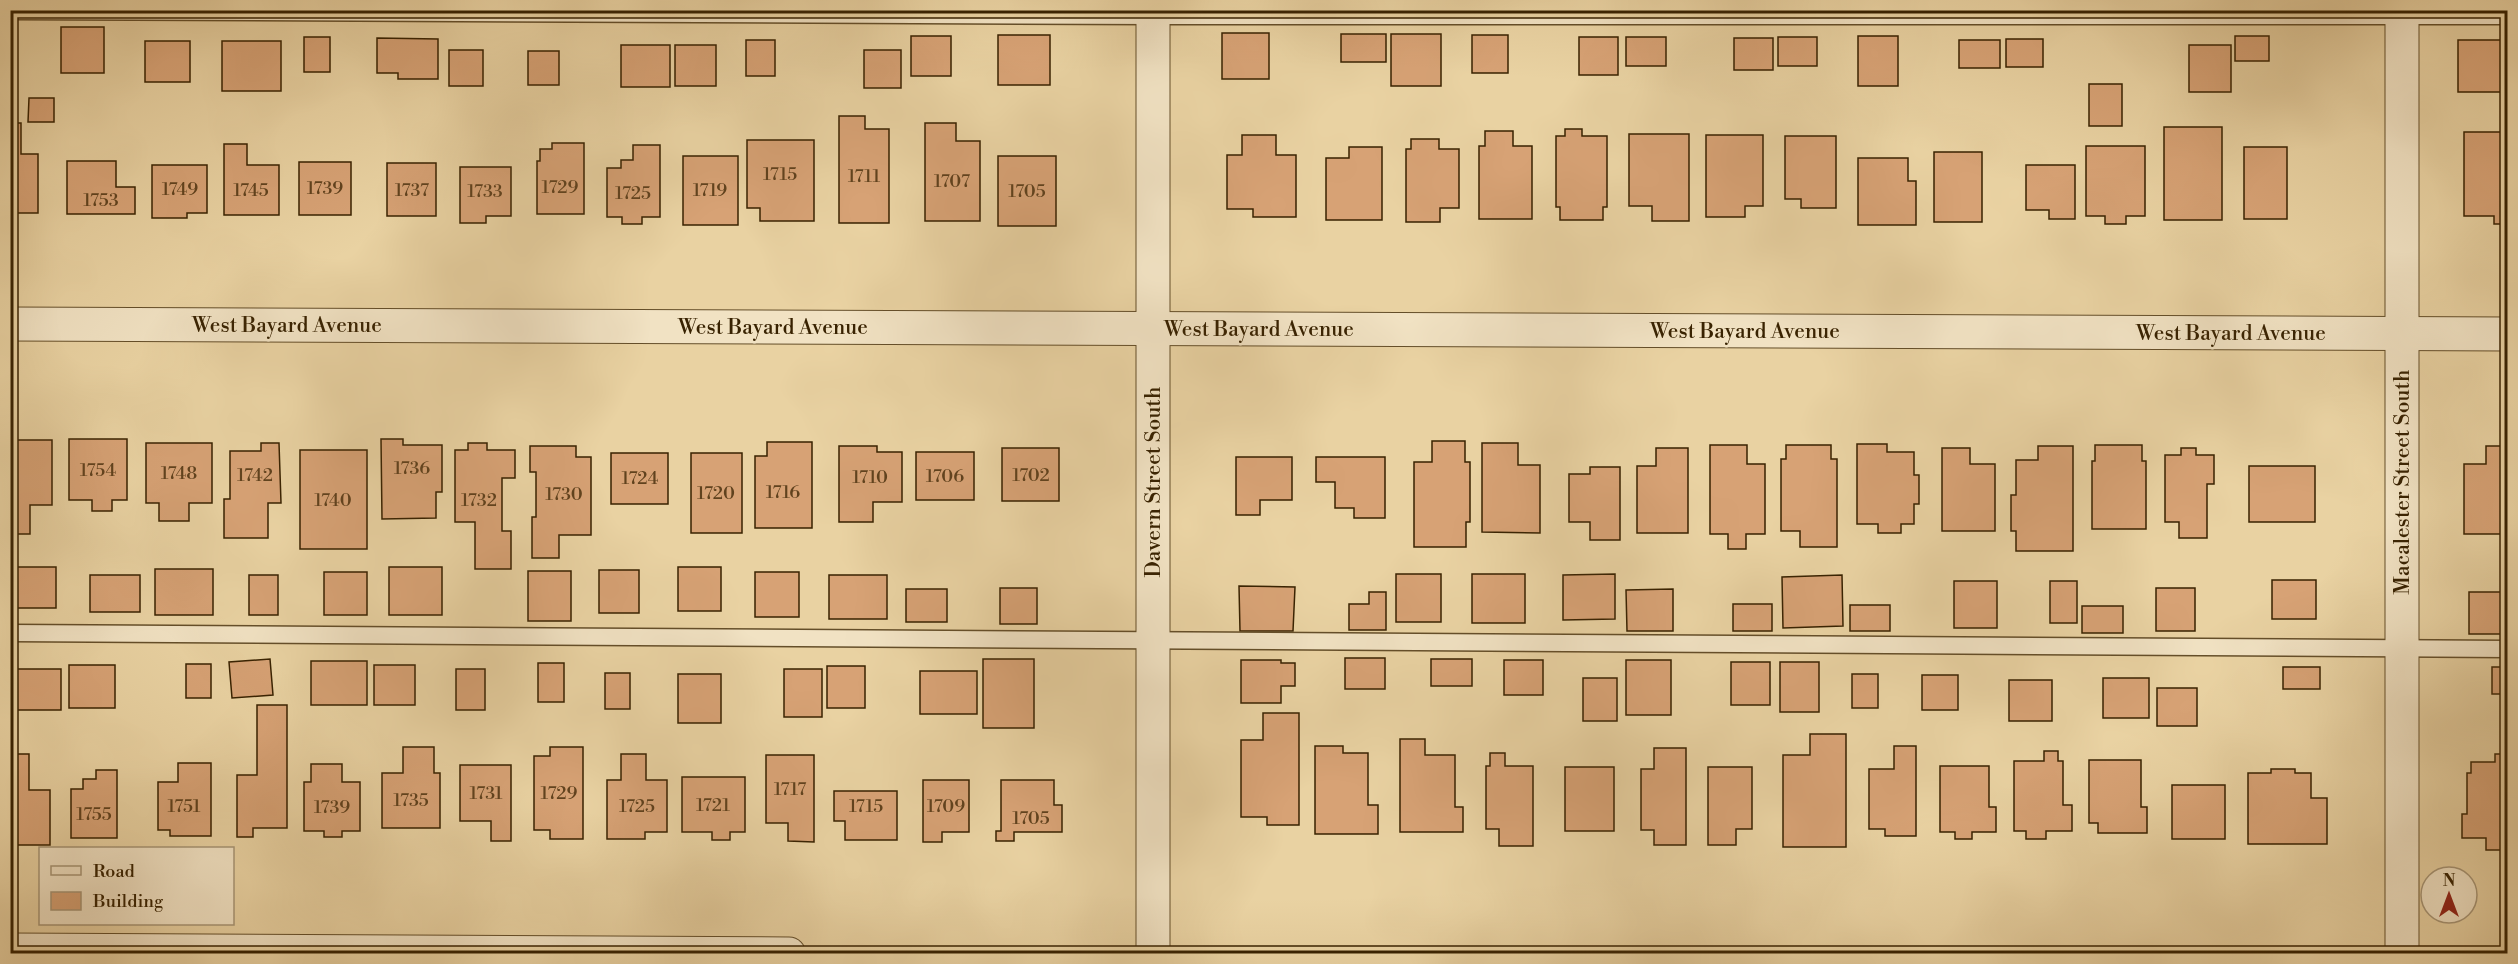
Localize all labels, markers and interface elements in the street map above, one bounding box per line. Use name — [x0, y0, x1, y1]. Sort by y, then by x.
house number: 1715 — [763, 163, 797, 186]
house number: 1711 — [848, 165, 881, 188]
house number: 1707 — [934, 170, 970, 193]
house number: 1729 — [542, 176, 579, 199]
house number: 1739 — [307, 177, 343, 200]
house number: 1749 — [162, 178, 198, 201]
house number: 1745 — [233, 179, 269, 202]
house number: 1737 — [395, 179, 429, 202]
house number: 1719 — [693, 179, 727, 202]
house number: 1733 — [467, 180, 503, 203]
house number: 1705 — [1008, 180, 1046, 203]
house number: 1725 — [615, 182, 651, 205]
house number: 1753 — [83, 189, 119, 212]
street label: West Bayard Avenue — [191, 313, 382, 339]
street label: West Bayard Avenue — [677, 315, 868, 341]
street label: West Bayard Avenue — [1163, 317, 1354, 343]
street label: West Bayard Avenue — [1649, 319, 1840, 345]
street label: West Bayard Avenue — [2135, 321, 2326, 347]
street label: Macalester Street South — [2390, 369, 2416, 595]
street label: Davern Street South — [1141, 386, 1167, 578]
house number: 1736 — [394, 457, 430, 480]
house number: 1754 — [80, 459, 117, 482]
house number: 1748 — [161, 462, 197, 485]
house number: 1742 — [237, 464, 273, 487]
house number: 1702 — [1012, 464, 1050, 487]
house number: 1706 — [926, 465, 964, 488]
house number: 1710 — [852, 466, 888, 489]
house number: 1724 — [622, 467, 659, 490]
house number: 1716 — [766, 481, 800, 504]
house number: 1720 — [697, 482, 735, 505]
house number: 1730 — [545, 483, 583, 506]
house number: 1740 — [314, 489, 352, 512]
house number: 1732 — [461, 489, 497, 512]
house number: 1717 — [774, 778, 806, 801]
house number: 1731 — [469, 782, 503, 805]
house number: 1729 — [541, 782, 578, 805]
house number: 1735 — [393, 789, 429, 812]
house number: 1721 — [696, 794, 730, 817]
house number: 1751 — [167, 795, 201, 818]
house number: 1725 — [619, 795, 655, 818]
house number: 1715 — [849, 795, 883, 818]
house number: 1709 — [927, 795, 965, 818]
house number: 1739 — [314, 796, 350, 819]
house number: 1755 — [76, 803, 112, 826]
house number: 1705 — [1012, 807, 1050, 830]
legend — [39, 847, 234, 925]
text: Road — [93, 860, 136, 883]
north arrow — [2419, 865, 2479, 925]
text: N — [2443, 871, 2456, 891]
text: Building — [92, 890, 164, 913]

